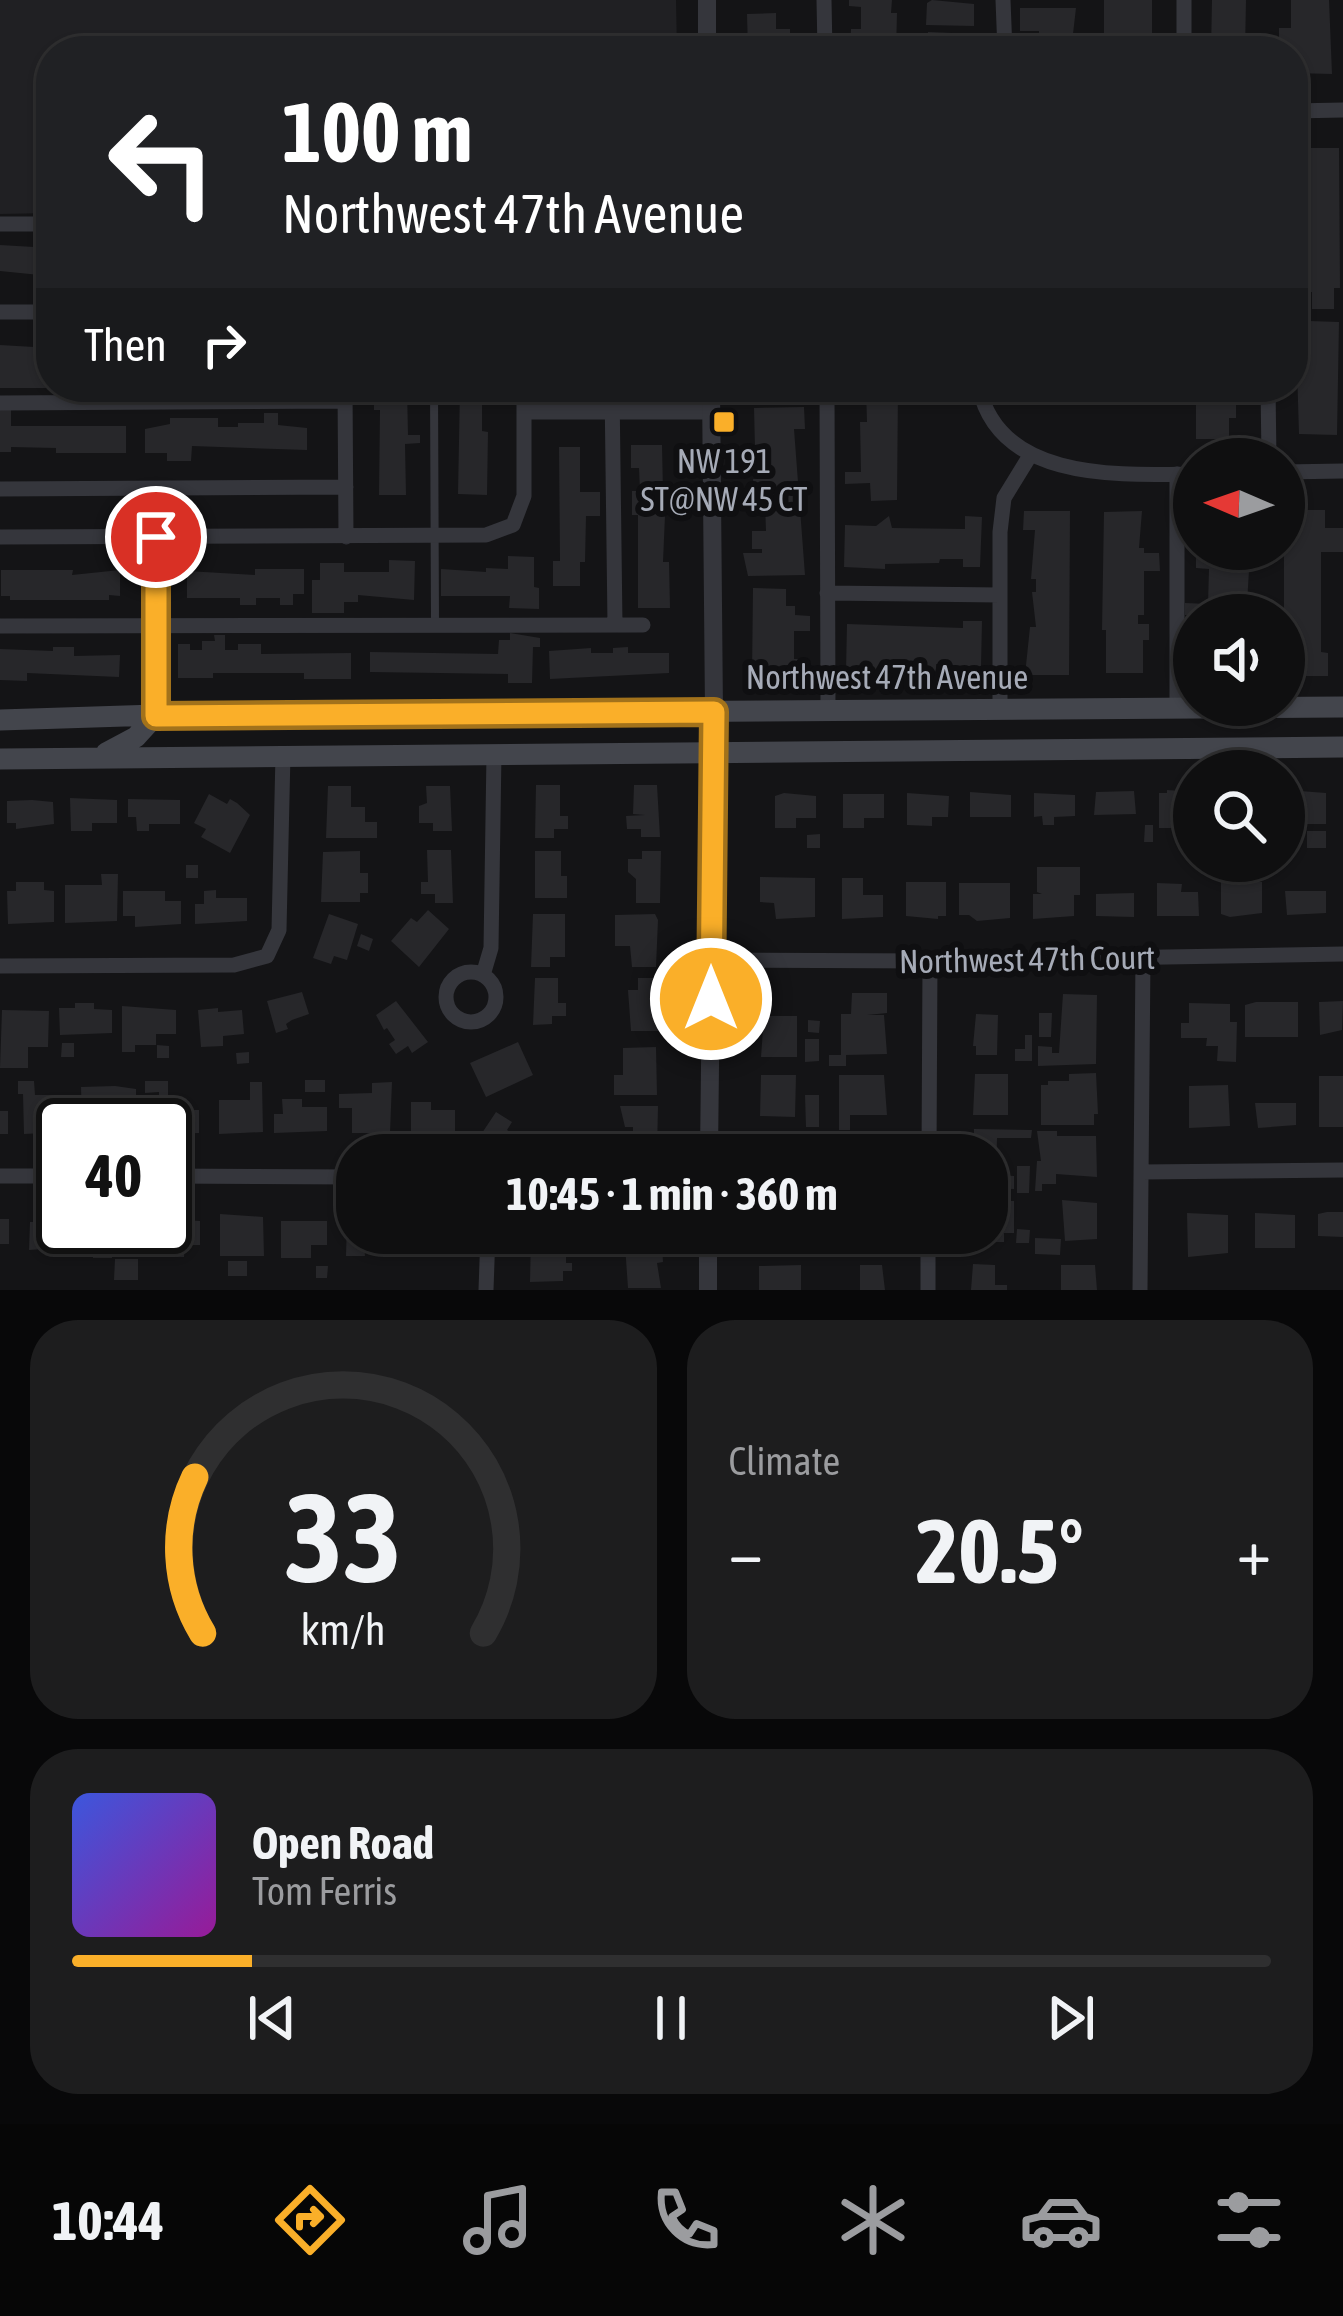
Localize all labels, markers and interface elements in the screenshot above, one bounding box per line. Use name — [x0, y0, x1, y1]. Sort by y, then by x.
icon: left — [84, 84, 240, 240]
text: 100 m — [282, 84, 472, 180]
text: Northwest 47th Avenue — [282, 183, 744, 244]
icon: right — [191, 312, 257, 378]
text: Then — [84, 319, 167, 371]
marker: NW 191 ST@NW 45 CT — [711, 409, 737, 435]
north arrow — [1173, 438, 1305, 570]
map controls — [1173, 438, 1305, 882]
place label: NW 191 ST@NW 45 CT — [641, 442, 808, 518]
pin — [105, 486, 207, 588]
icon: arrive — [123, 504, 189, 570]
button: sound — [1173, 594, 1305, 726]
street label: Northwest 47th Avenue — [746, 658, 1028, 696]
button: search — [1173, 750, 1305, 882]
position arrow — [648, 936, 774, 1062]
street label: Northwest 47th Court — [899, 938, 1155, 980]
speed limit sign: 40 — [36, 1098, 192, 1254]
text: 10:45 · 1 min · 360 m — [506, 1168, 838, 1220]
text: Climate — [729, 1439, 840, 1483]
text: 33 — [285, 1465, 402, 1608]
text: 20.5° — [916, 1499, 1084, 1602]
text: − — [729, 1513, 763, 1589]
text: + — [1237, 1513, 1271, 1589]
text: km/h — [301, 1604, 386, 1653]
text: Open Road — [252, 1817, 434, 1869]
text: Tom Ferris — [252, 1869, 397, 1913]
icon: previous — [239, 1985, 305, 2051]
icon: pause — [638, 1985, 704, 2051]
icon: next — [1038, 1985, 1104, 2051]
icon: directions — [268, 2178, 352, 2262]
icon: music — [456, 2178, 540, 2262]
icon: phone — [644, 2178, 728, 2262]
icon: climate — [831, 2178, 915, 2262]
icon: car — [1019, 2178, 1103, 2262]
icon: filters — [1207, 2178, 1291, 2262]
text: 10:44 — [52, 2190, 164, 2251]

